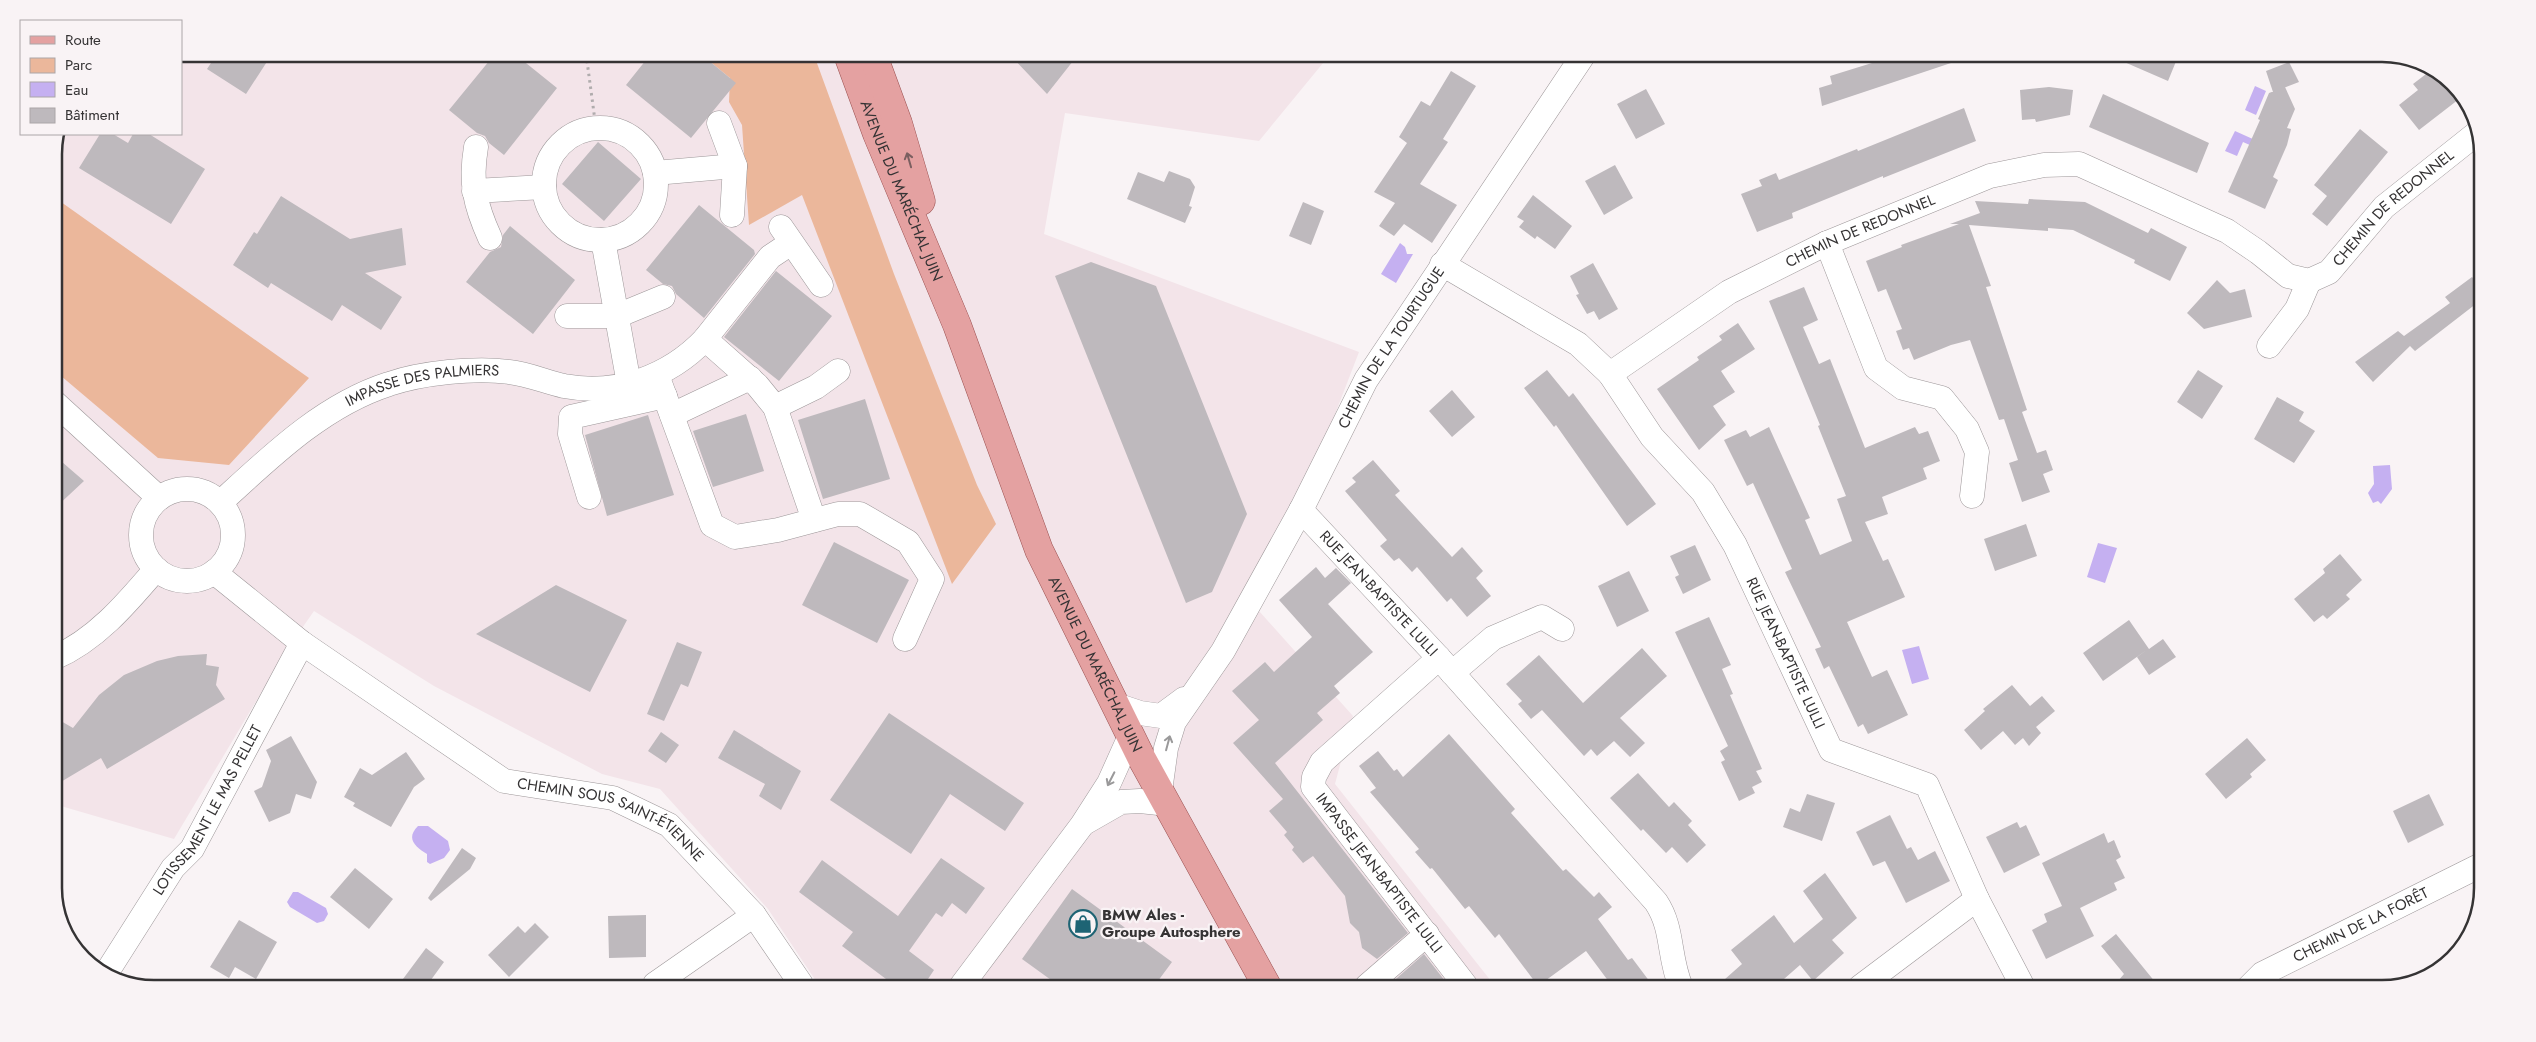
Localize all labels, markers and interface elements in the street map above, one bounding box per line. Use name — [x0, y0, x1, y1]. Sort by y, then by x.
legend — [20, 20, 182, 135]
text: Route — [65, 29, 101, 51]
text: Parc — [65, 54, 92, 76]
text: Eau — [65, 79, 88, 101]
street label: AVENUE DU MARÉCHAL JUIN — [855, 97, 948, 285]
text: Bâtiment — [65, 104, 119, 126]
street label: CHEMIN DE REDONNEL — [2327, 144, 2459, 271]
one-way arrow — [904, 153, 914, 169]
street label: CHEMIN DE REDONNEL — [1781, 189, 1939, 273]
street label: CHEMIN DE LA TOURTUGUE — [1332, 262, 1450, 432]
street label: IMPASSE DES PALMIERS — [341, 359, 500, 412]
street label: RUE JEAN-BAPTISTE LULLI — [1314, 526, 1443, 661]
street label: AVENUE DU MARÉCHAL JUIN — [1043, 572, 1148, 756]
street label: RUE JEAN-BAPTISTE LULLI — [1741, 574, 1831, 732]
street label: LOTISSEMENT LE MAS PELLET — [147, 721, 267, 900]
one-way arrow — [1163, 735, 1173, 751]
one-way arrow — [1106, 771, 1115, 786]
street label: CHEMIN SOUS SAINT-ÉTIENNE — [515, 772, 709, 867]
street label: IMPASSE JEAN-BAPTISTE LULLI — [1310, 788, 1448, 958]
street label: CHEMIN DE LA FORÊT — [2289, 882, 2432, 968]
place label: BMW Ales - Groupe Autosphere — [1102, 904, 1241, 943]
shop icon: BMW Ales - Groupe Autosphere — [1068, 909, 1098, 939]

